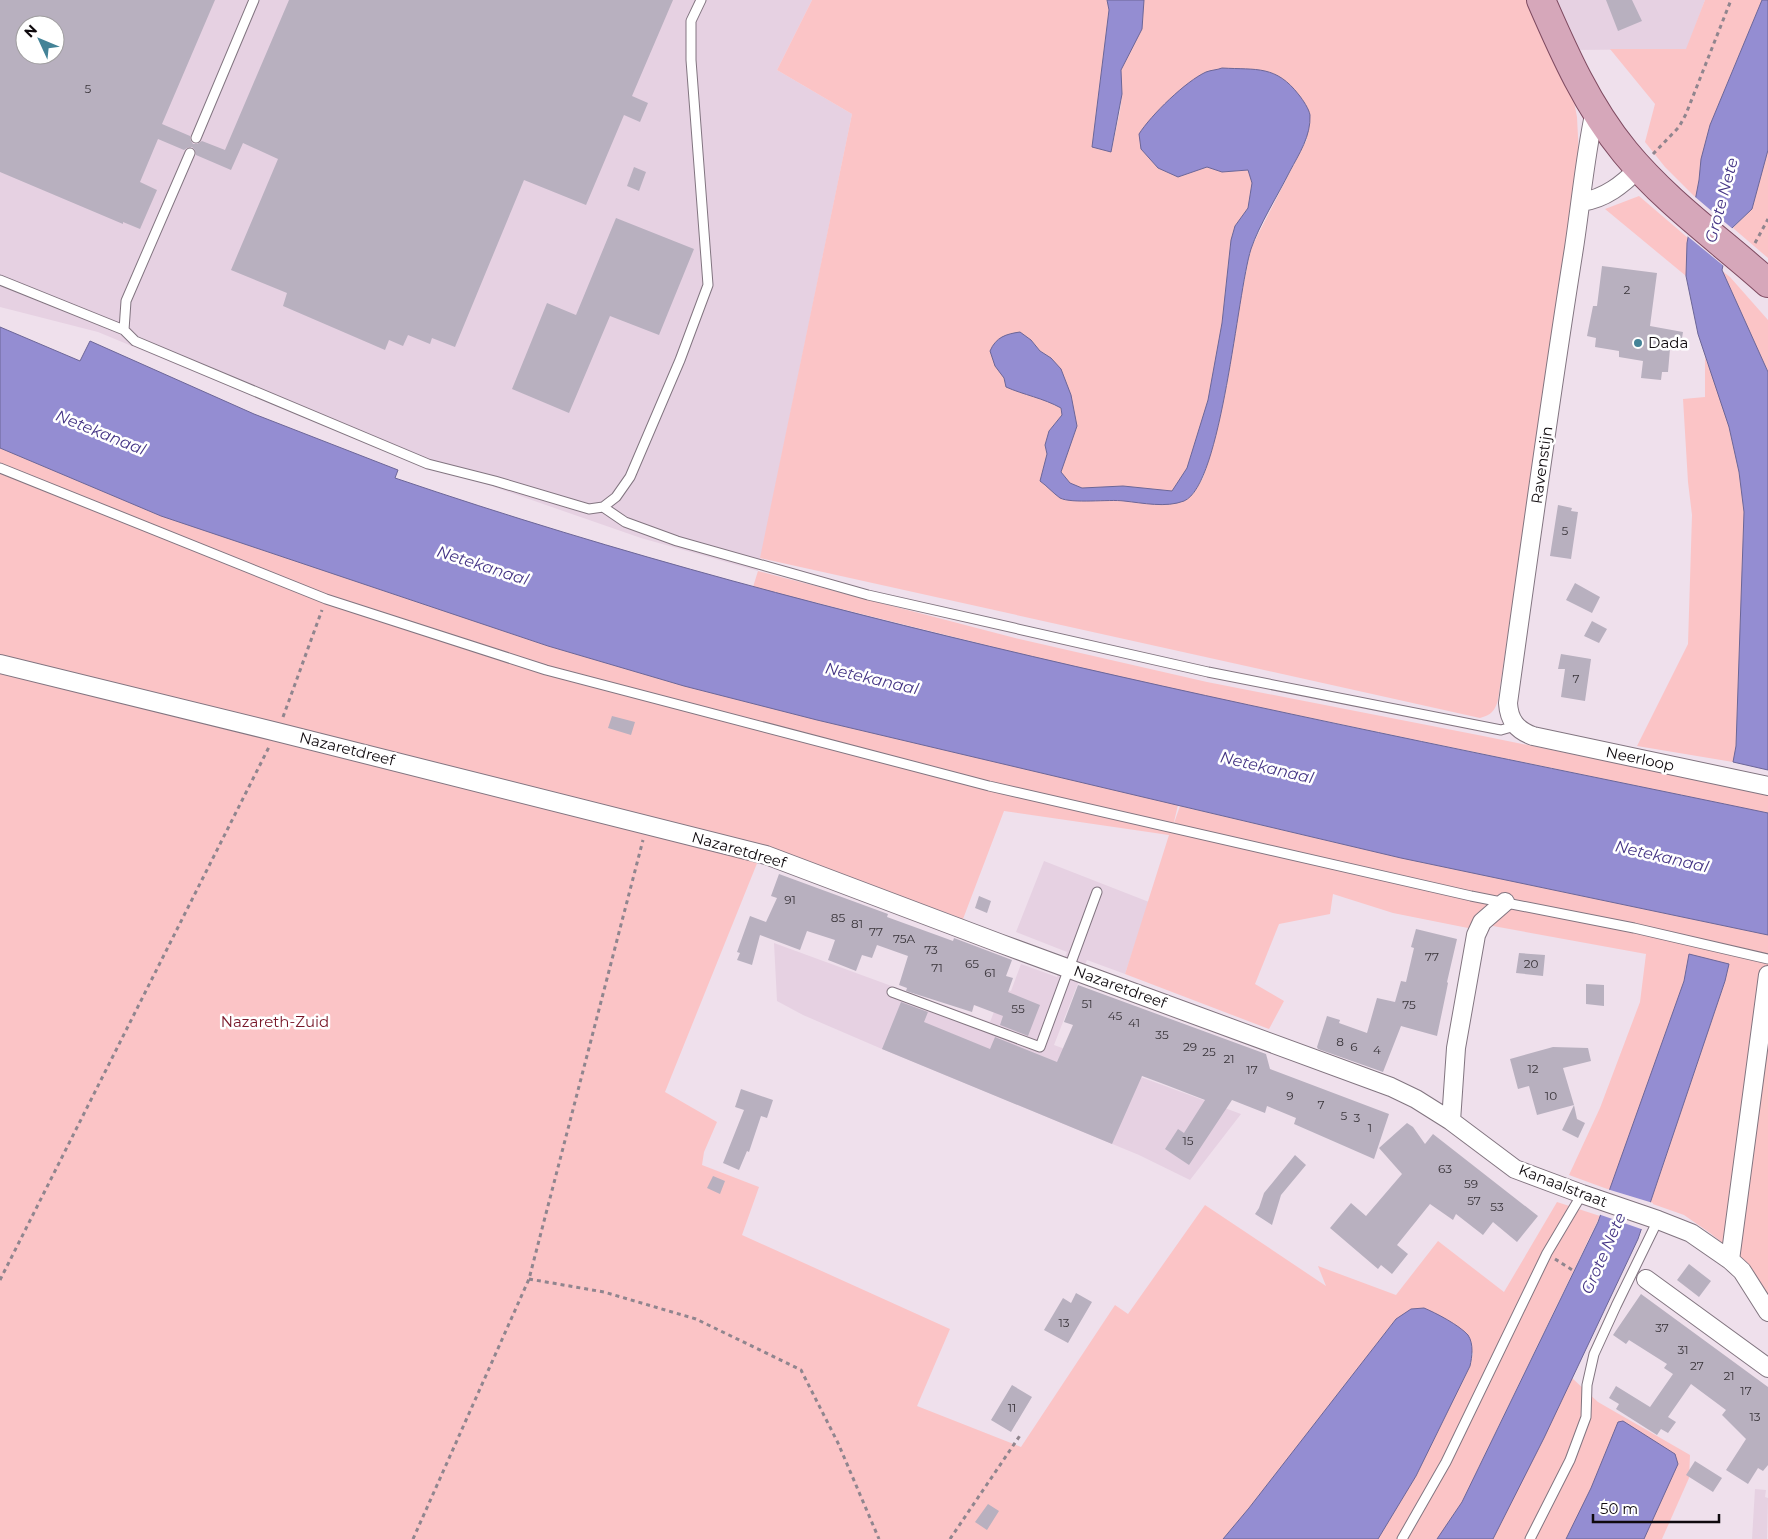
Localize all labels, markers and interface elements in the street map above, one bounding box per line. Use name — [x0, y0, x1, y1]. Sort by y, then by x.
north arrow — [15, 15, 65, 65]
text: N — [20, 21, 41, 41]
house number: 5 — [85, 81, 92, 96]
water label: Grote Nete — [1701, 156, 1742, 245]
house number: 2 — [1624, 282, 1631, 297]
place label: Dada — [1648, 333, 1688, 352]
marker: Dada — [1632, 337, 1644, 349]
water label: Netekanaal — [53, 406, 149, 459]
street label: Ravenstijn — [1527, 425, 1556, 505]
house number: 5 — [1562, 523, 1569, 538]
water label: Netekanaal — [435, 542, 532, 589]
water label: Netekanaal — [823, 659, 921, 699]
house number: 7 — [1572, 671, 1580, 686]
street label: Nazaretdreef — [298, 728, 398, 770]
street label: Neerloop — [1604, 742, 1676, 775]
water label: Netekanaal — [1218, 748, 1316, 788]
street label: Nazaretdreef — [690, 827, 789, 872]
water label: Netekanaal — [1613, 837, 1711, 877]
house number: 91 — [784, 892, 796, 907]
house number: 85 — [831, 910, 845, 925]
house number: 81 — [851, 916, 863, 931]
house number: 77 — [869, 924, 883, 939]
house number: 75A — [893, 931, 916, 946]
house number: 73 — [924, 942, 938, 957]
house number: 77 — [1425, 949, 1439, 964]
house number: 65 — [965, 956, 979, 971]
house number: 20 — [1524, 956, 1538, 971]
house number: 71 — [931, 960, 943, 975]
street label: Nazaretdreef — [1071, 961, 1170, 1012]
house number: 61 — [984, 965, 996, 980]
house number: 51 — [1081, 996, 1093, 1011]
house number: 75 — [1402, 997, 1416, 1012]
house number: 55 — [1011, 1001, 1025, 1016]
house number: 45 — [1108, 1008, 1123, 1023]
park label: Nazareth-Zuid — [221, 1012, 329, 1031]
house number: 41 — [1128, 1015, 1140, 1030]
house number: 35 — [1155, 1027, 1169, 1042]
house number: 8 — [1336, 1034, 1344, 1049]
house number: 29 — [1183, 1039, 1197, 1054]
house number: 6 — [1350, 1039, 1358, 1054]
house number: 4 — [1373, 1042, 1381, 1057]
house number: 25 — [1202, 1044, 1216, 1059]
house number: 21 — [1223, 1051, 1235, 1066]
house number: 12 — [1527, 1061, 1539, 1076]
house number: 17 — [1246, 1062, 1258, 1077]
house number: 9 — [1286, 1088, 1294, 1103]
house number: 10 — [1545, 1088, 1557, 1103]
house number: 7 — [1317, 1097, 1325, 1112]
house number: 5 — [1341, 1108, 1348, 1123]
house number: 3 — [1354, 1110, 1361, 1125]
house number: 1 — [1368, 1120, 1372, 1135]
house number: 15 — [1182, 1133, 1194, 1148]
street label: Kanaalstraat — [1516, 1160, 1610, 1211]
house number: 63 — [1438, 1161, 1452, 1176]
house number: 59 — [1464, 1176, 1478, 1191]
house number: 57 — [1467, 1193, 1481, 1208]
house number: 53 — [1490, 1199, 1504, 1214]
water label: Grote Nete — [1577, 1209, 1630, 1297]
house number: 13 — [1058, 1315, 1070, 1330]
house number: 37 — [1655, 1320, 1669, 1335]
house number: 31 — [1677, 1342, 1689, 1357]
house number: 27 — [1690, 1358, 1704, 1373]
house number: 21 — [1723, 1368, 1735, 1383]
house number: 17 — [1740, 1383, 1752, 1398]
house number: 11 — [1008, 1400, 1016, 1415]
house number: 13 — [1749, 1409, 1761, 1424]
scale bar — [1593, 1492, 1719, 1524]
text: 50 m — [1600, 1499, 1638, 1518]

